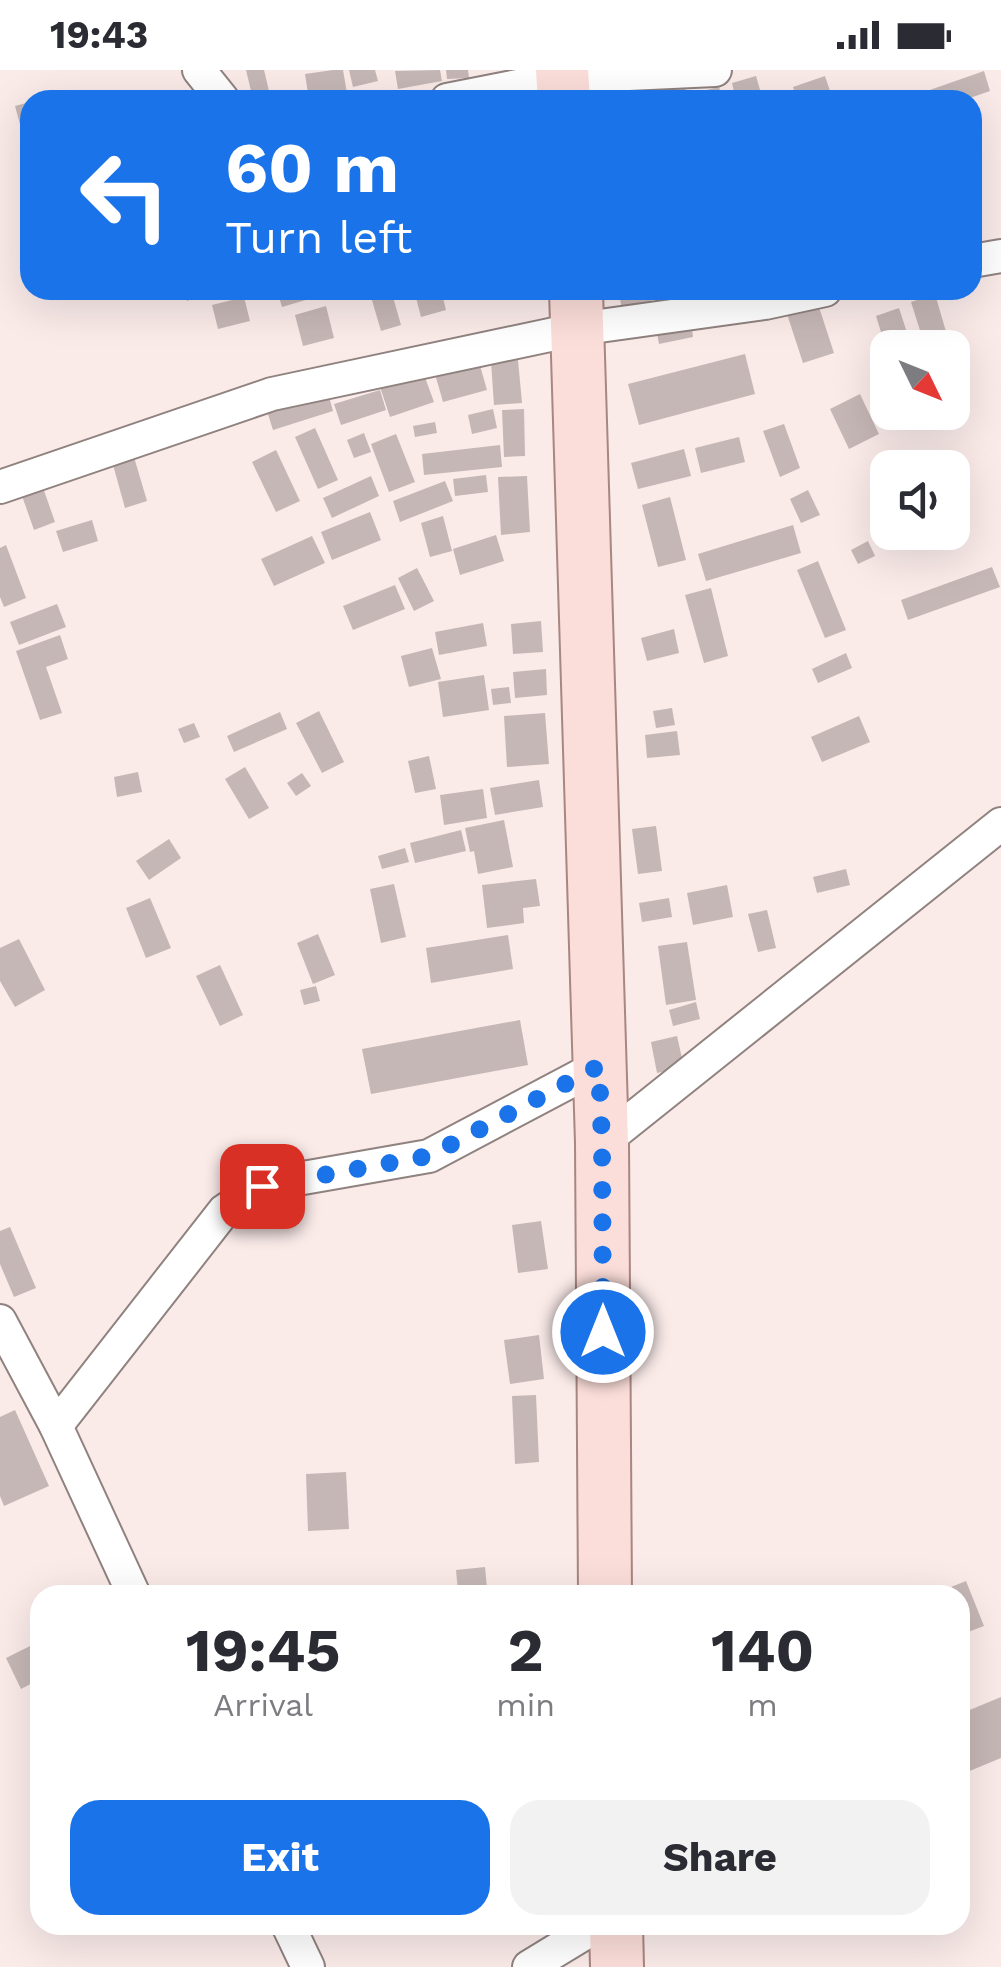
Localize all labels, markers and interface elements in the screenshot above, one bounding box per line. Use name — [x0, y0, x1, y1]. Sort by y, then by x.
text: 19:43 — [50, 13, 148, 57]
text: 60 m — [225, 127, 399, 209]
icon: left — [60, 130, 190, 260]
text: Turn left — [225, 211, 412, 264]
north arrow — [870, 330, 970, 430]
map controls — [870, 330, 970, 550]
button: sound — [870, 450, 970, 550]
pin — [220, 1144, 305, 1229]
icon: arrive — [235, 1159, 290, 1214]
position arrow — [551, 1280, 655, 1384]
text: 19:45 — [186, 1615, 340, 1686]
text: 2 — [508, 1615, 544, 1686]
text: 140 — [711, 1615, 814, 1686]
text: Arrival — [213, 1686, 313, 1724]
text: min — [496, 1686, 555, 1724]
text: m — [747, 1686, 778, 1724]
button: Exit — [70, 1800, 490, 1915]
button: Share — [510, 1800, 930, 1915]

